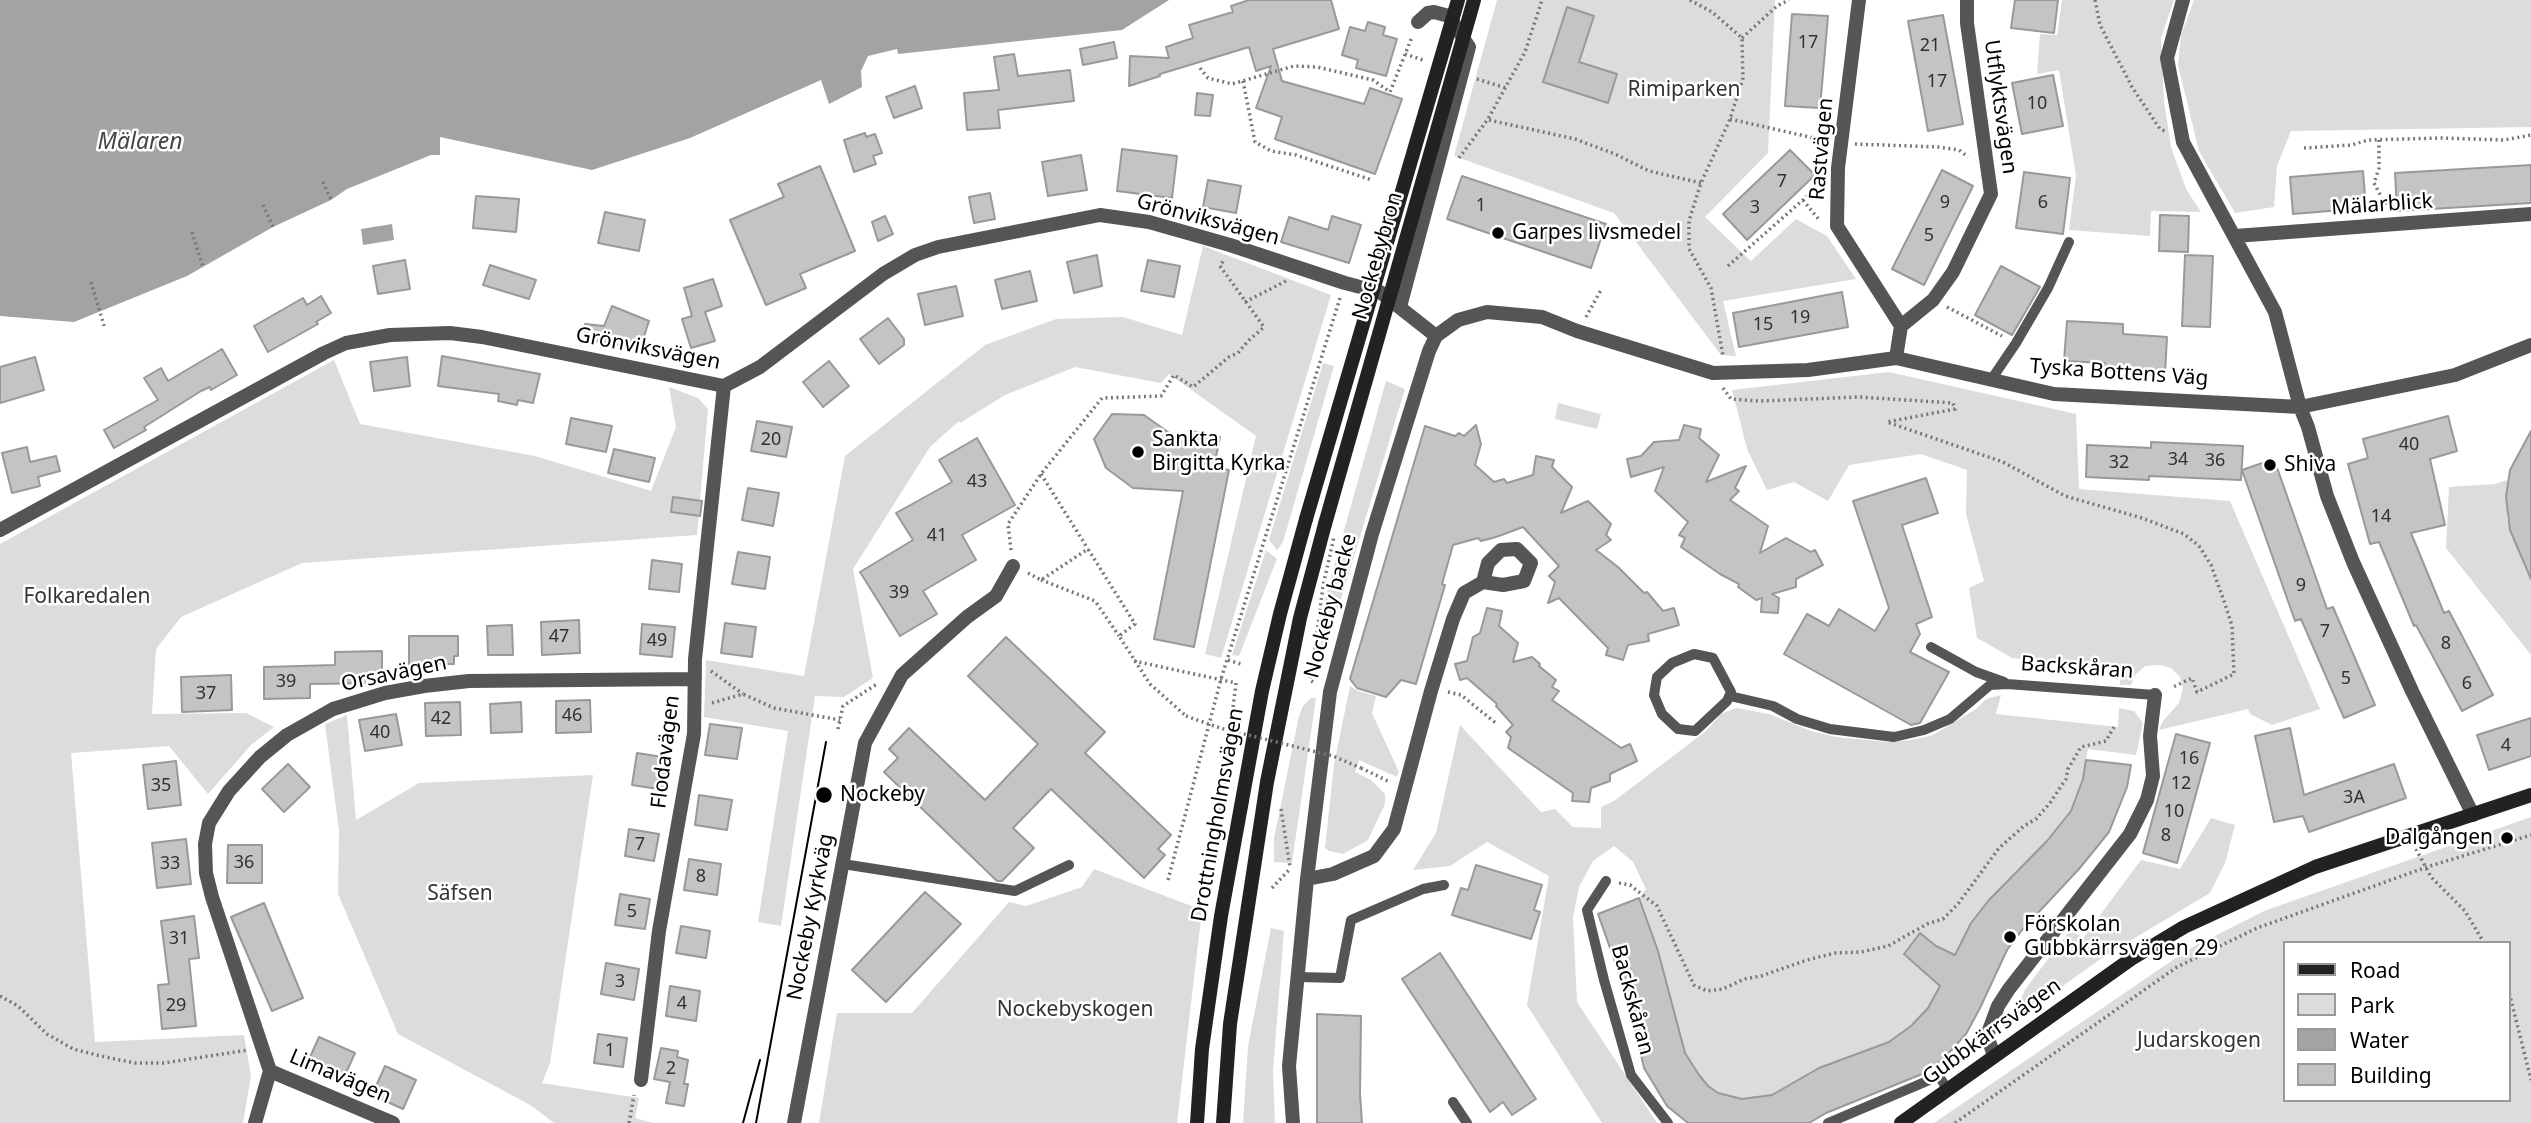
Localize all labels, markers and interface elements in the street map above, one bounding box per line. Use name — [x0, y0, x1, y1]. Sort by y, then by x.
house number: 17 — [1798, 32, 1818, 54]
house number: 21 — [1920, 35, 1940, 57]
street label: Utflyktsvägen — [1978, 38, 2022, 176]
house number: 17 — [1927, 71, 1947, 93]
park label: Rimiparken — [1628, 77, 1740, 103]
house number: 10 — [2027, 93, 2047, 115]
street label: Rastvägen — [1805, 97, 1839, 201]
water label: Mälaren — [98, 128, 182, 156]
house number: 7 — [1777, 171, 1787, 193]
street label: Grönviksvägen — [1134, 189, 1282, 251]
street label: Nockebybron — [1348, 189, 1408, 323]
street label: Mälarblick — [2330, 189, 2434, 221]
house number: 9 — [1940, 192, 1950, 214]
house number: 6 — [2038, 192, 2048, 214]
house number: 1 — [1476, 195, 1486, 217]
house number: 3 — [1750, 197, 1760, 219]
place label: Garpes livsmedel — [1512, 220, 1681, 246]
marker: Garpes livsmedel — [1490, 225, 1506, 241]
house number: 5 — [1924, 225, 1934, 247]
house number: 19 — [1790, 307, 1810, 329]
house number: 15 — [1753, 314, 1773, 336]
street label: Grönviksvägen — [574, 323, 722, 375]
street label: Tyska Bottens Väg — [2029, 354, 2209, 392]
place label: Sankta Birgitta Kyrka — [1152, 427, 1286, 477]
house number: 20 — [761, 429, 781, 451]
house number: 40 — [2399, 434, 2419, 456]
marker: Sankta Birgitta Kyrka — [1130, 444, 1146, 460]
house number: 34 — [2168, 449, 2188, 471]
house number: 36 — [2205, 450, 2225, 472]
house number: 32 — [2109, 452, 2129, 474]
place label: Shiva — [2284, 452, 2336, 478]
marker: Shiva — [2262, 457, 2278, 473]
house number: 43 — [967, 471, 987, 493]
house number: 14 — [2371, 506, 2391, 528]
house number: 41 — [927, 525, 947, 547]
street label: Nockeby backe — [1300, 531, 1362, 681]
house number: 9 — [2296, 575, 2306, 597]
house number: 39 — [889, 582, 909, 604]
park label: Folkaredalen — [23, 584, 151, 610]
house number: 7 — [2320, 621, 2330, 643]
house number: 47 — [549, 626, 569, 648]
house number: 49 — [647, 630, 667, 652]
house number: 8 — [2441, 633, 2451, 655]
street label: Orsavägen — [339, 651, 449, 697]
street label: Backskåran — [2020, 651, 2134, 685]
house number: 5 — [2341, 668, 2351, 690]
house number: 39 — [276, 671, 296, 693]
house number: 6 — [2462, 673, 2472, 695]
house number: 37 — [196, 683, 216, 705]
street label: Flodavägen — [647, 694, 685, 810]
house number: 46 — [562, 705, 582, 727]
street label: Drottningholmsvägen — [1187, 706, 1249, 924]
house number: 42 — [431, 708, 451, 730]
house number: 40 — [370, 722, 390, 744]
house number: 4 — [2501, 735, 2511, 757]
house number: 16 — [2179, 748, 2199, 770]
house number: 12 — [2171, 773, 2191, 795]
house number: 35 — [151, 775, 171, 797]
place label: Nockeby — [840, 782, 925, 808]
marker: Nockeby — [814, 785, 834, 805]
house number: 3A — [2343, 787, 2365, 809]
house number: 10 — [2164, 801, 2184, 823]
house number: 8 — [2161, 825, 2171, 847]
place label: Dalgången — [2385, 825, 2493, 851]
marker: Dalgången — [2499, 830, 2515, 846]
street label: Nockeby Kyrkväg — [782, 831, 840, 1003]
house number: 7 — [635, 834, 645, 856]
house number: 36 — [234, 852, 254, 874]
house number: 33 — [160, 853, 180, 875]
house number: 8 — [696, 866, 706, 888]
park label: Säfsen — [427, 881, 493, 907]
house number: 5 — [627, 901, 637, 923]
place label: Förskolan Gubbkärrsvägen 29 — [2024, 912, 2218, 962]
house number: 31 — [169, 928, 189, 950]
marker: Förskolan Gubbkärrsvägen 29 — [2002, 929, 2018, 945]
legend — [2282, 941, 2510, 1102]
street label: Backskåran — [1605, 942, 1659, 1058]
text: Road — [2350, 956, 2400, 984]
house number: 3 — [615, 971, 625, 993]
street label: Gubbkärrsvägen — [1918, 973, 2066, 1091]
text: Park — [2350, 991, 2394, 1019]
house number: 4 — [677, 993, 687, 1015]
house number: 29 — [166, 995, 186, 1017]
park label: Nockebyskogen — [997, 997, 1153, 1023]
text: Water — [2350, 1026, 2409, 1054]
park label: Judarskogen — [2137, 1028, 2261, 1054]
house number: 1 — [605, 1040, 615, 1062]
street label: Limavägen — [285, 1044, 395, 1110]
house number: 2 — [666, 1058, 676, 1080]
text: Building — [2350, 1061, 2432, 1089]

